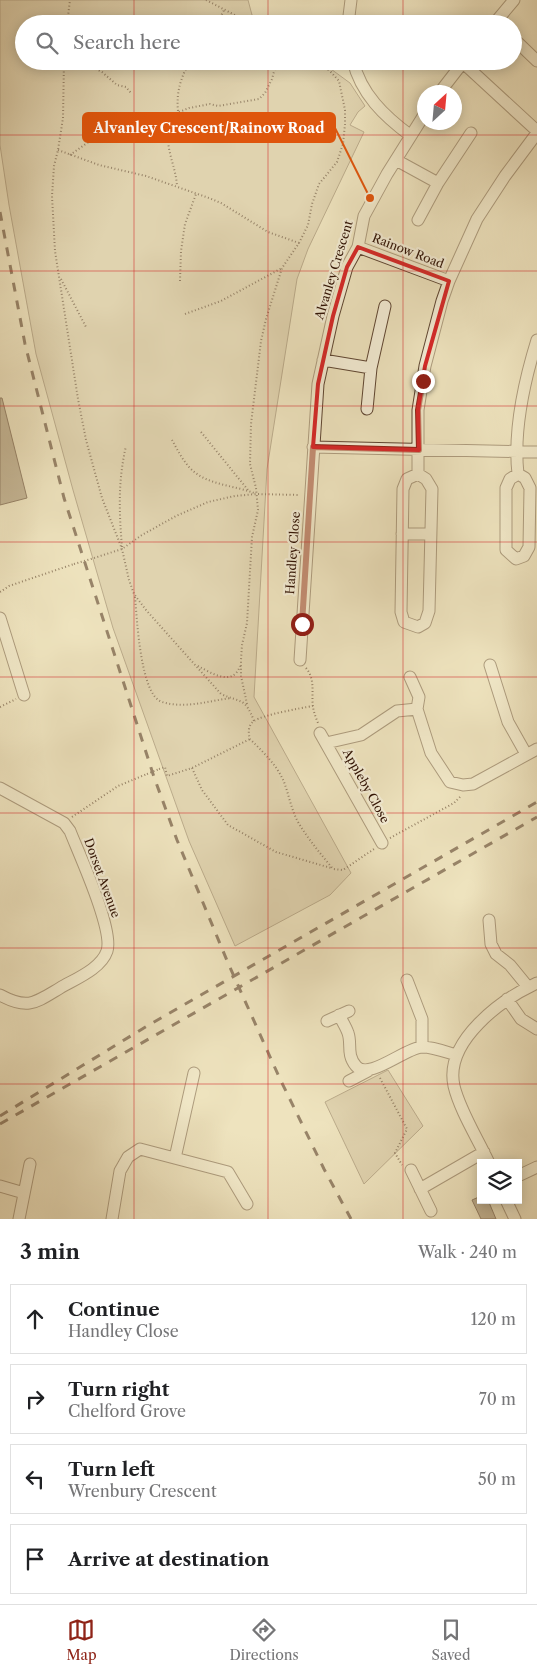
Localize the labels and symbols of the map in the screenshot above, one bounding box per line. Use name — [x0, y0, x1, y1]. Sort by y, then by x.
north arrow — [417, 85, 462, 130]
callout: Alvanley Crescent/Rainow Road — [83, 113, 335, 142]
text: Alvanley Crescent/Rainow Road — [92, 119, 325, 137]
street label: Alvanley Crescent — [311, 218, 356, 322]
street label: Rainow Road — [370, 230, 447, 271]
route end — [412, 370, 435, 393]
street label: Handley Close — [282, 511, 303, 595]
route start — [291, 613, 314, 636]
street label: Appleby Close — [339, 745, 393, 826]
street label: Dorset Avenue — [81, 836, 124, 920]

